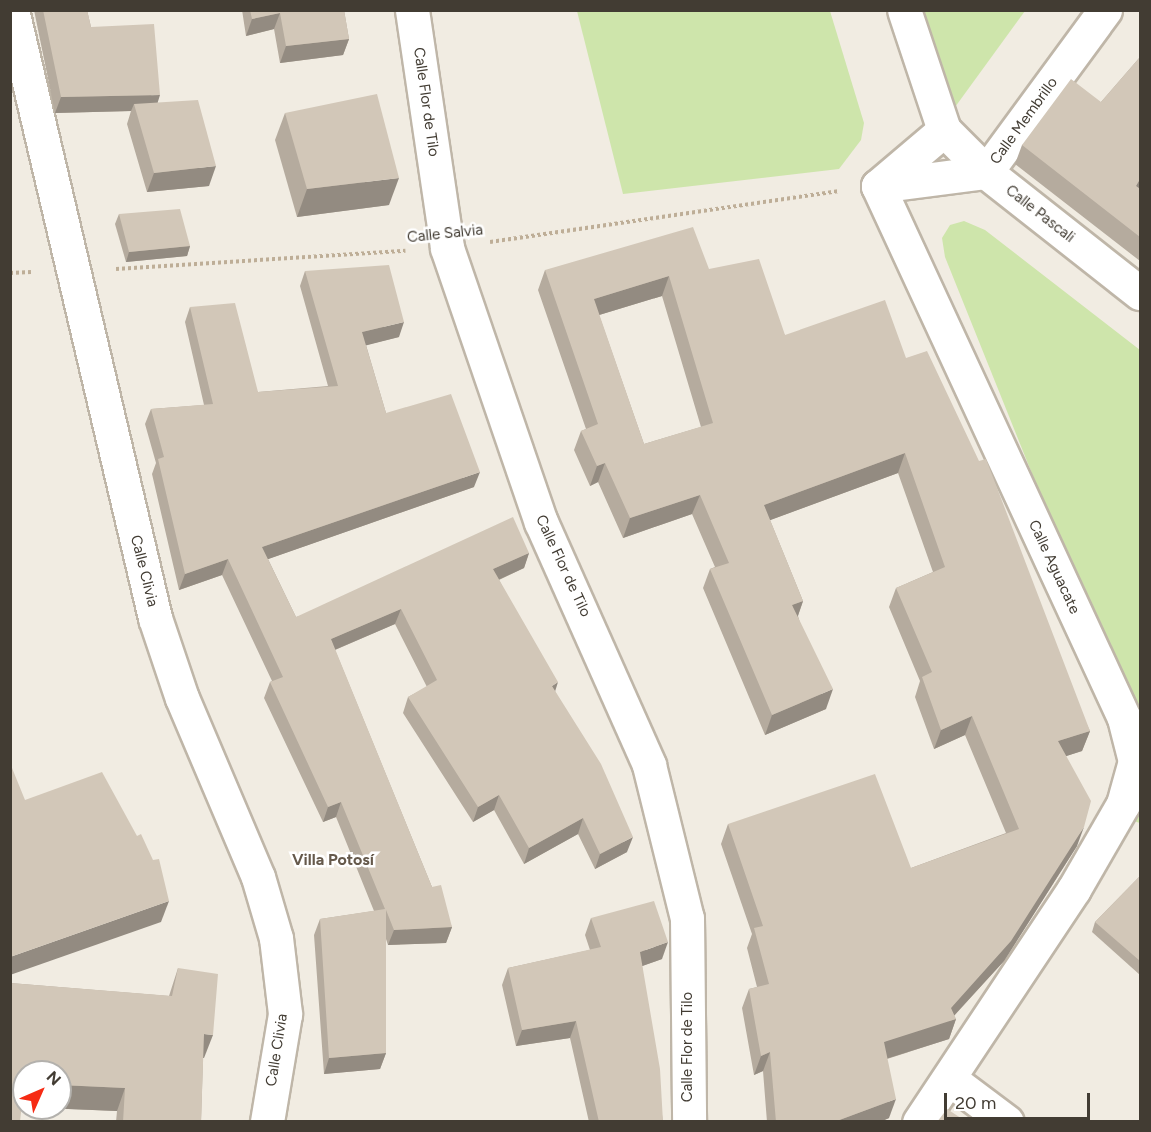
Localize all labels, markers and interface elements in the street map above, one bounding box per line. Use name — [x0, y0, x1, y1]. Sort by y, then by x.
street label: Calle Flor de Tilo — [409, 46, 443, 158]
street label: Calle Membrillo — [986, 74, 1062, 168]
street label: Calle Pascali — [1002, 181, 1078, 247]
street label: Calle Salvia — [406, 221, 484, 247]
street label: Calle Flor de Tilo — [532, 512, 594, 620]
street label: Calle Aguacate — [1024, 517, 1084, 617]
street label: Calle Clivia — [126, 533, 162, 609]
district label: Villa Potosí — [292, 850, 374, 870]
street label: Calle Flor de Tilo — [679, 992, 697, 1102]
street label: Calle Clivia — [262, 1012, 292, 1088]
north arrow — [12, 1060, 72, 1120]
text: N — [43, 1067, 65, 1089]
scale bar — [947, 1081, 1092, 1119]
text: 20 m — [955, 1092, 996, 1114]

